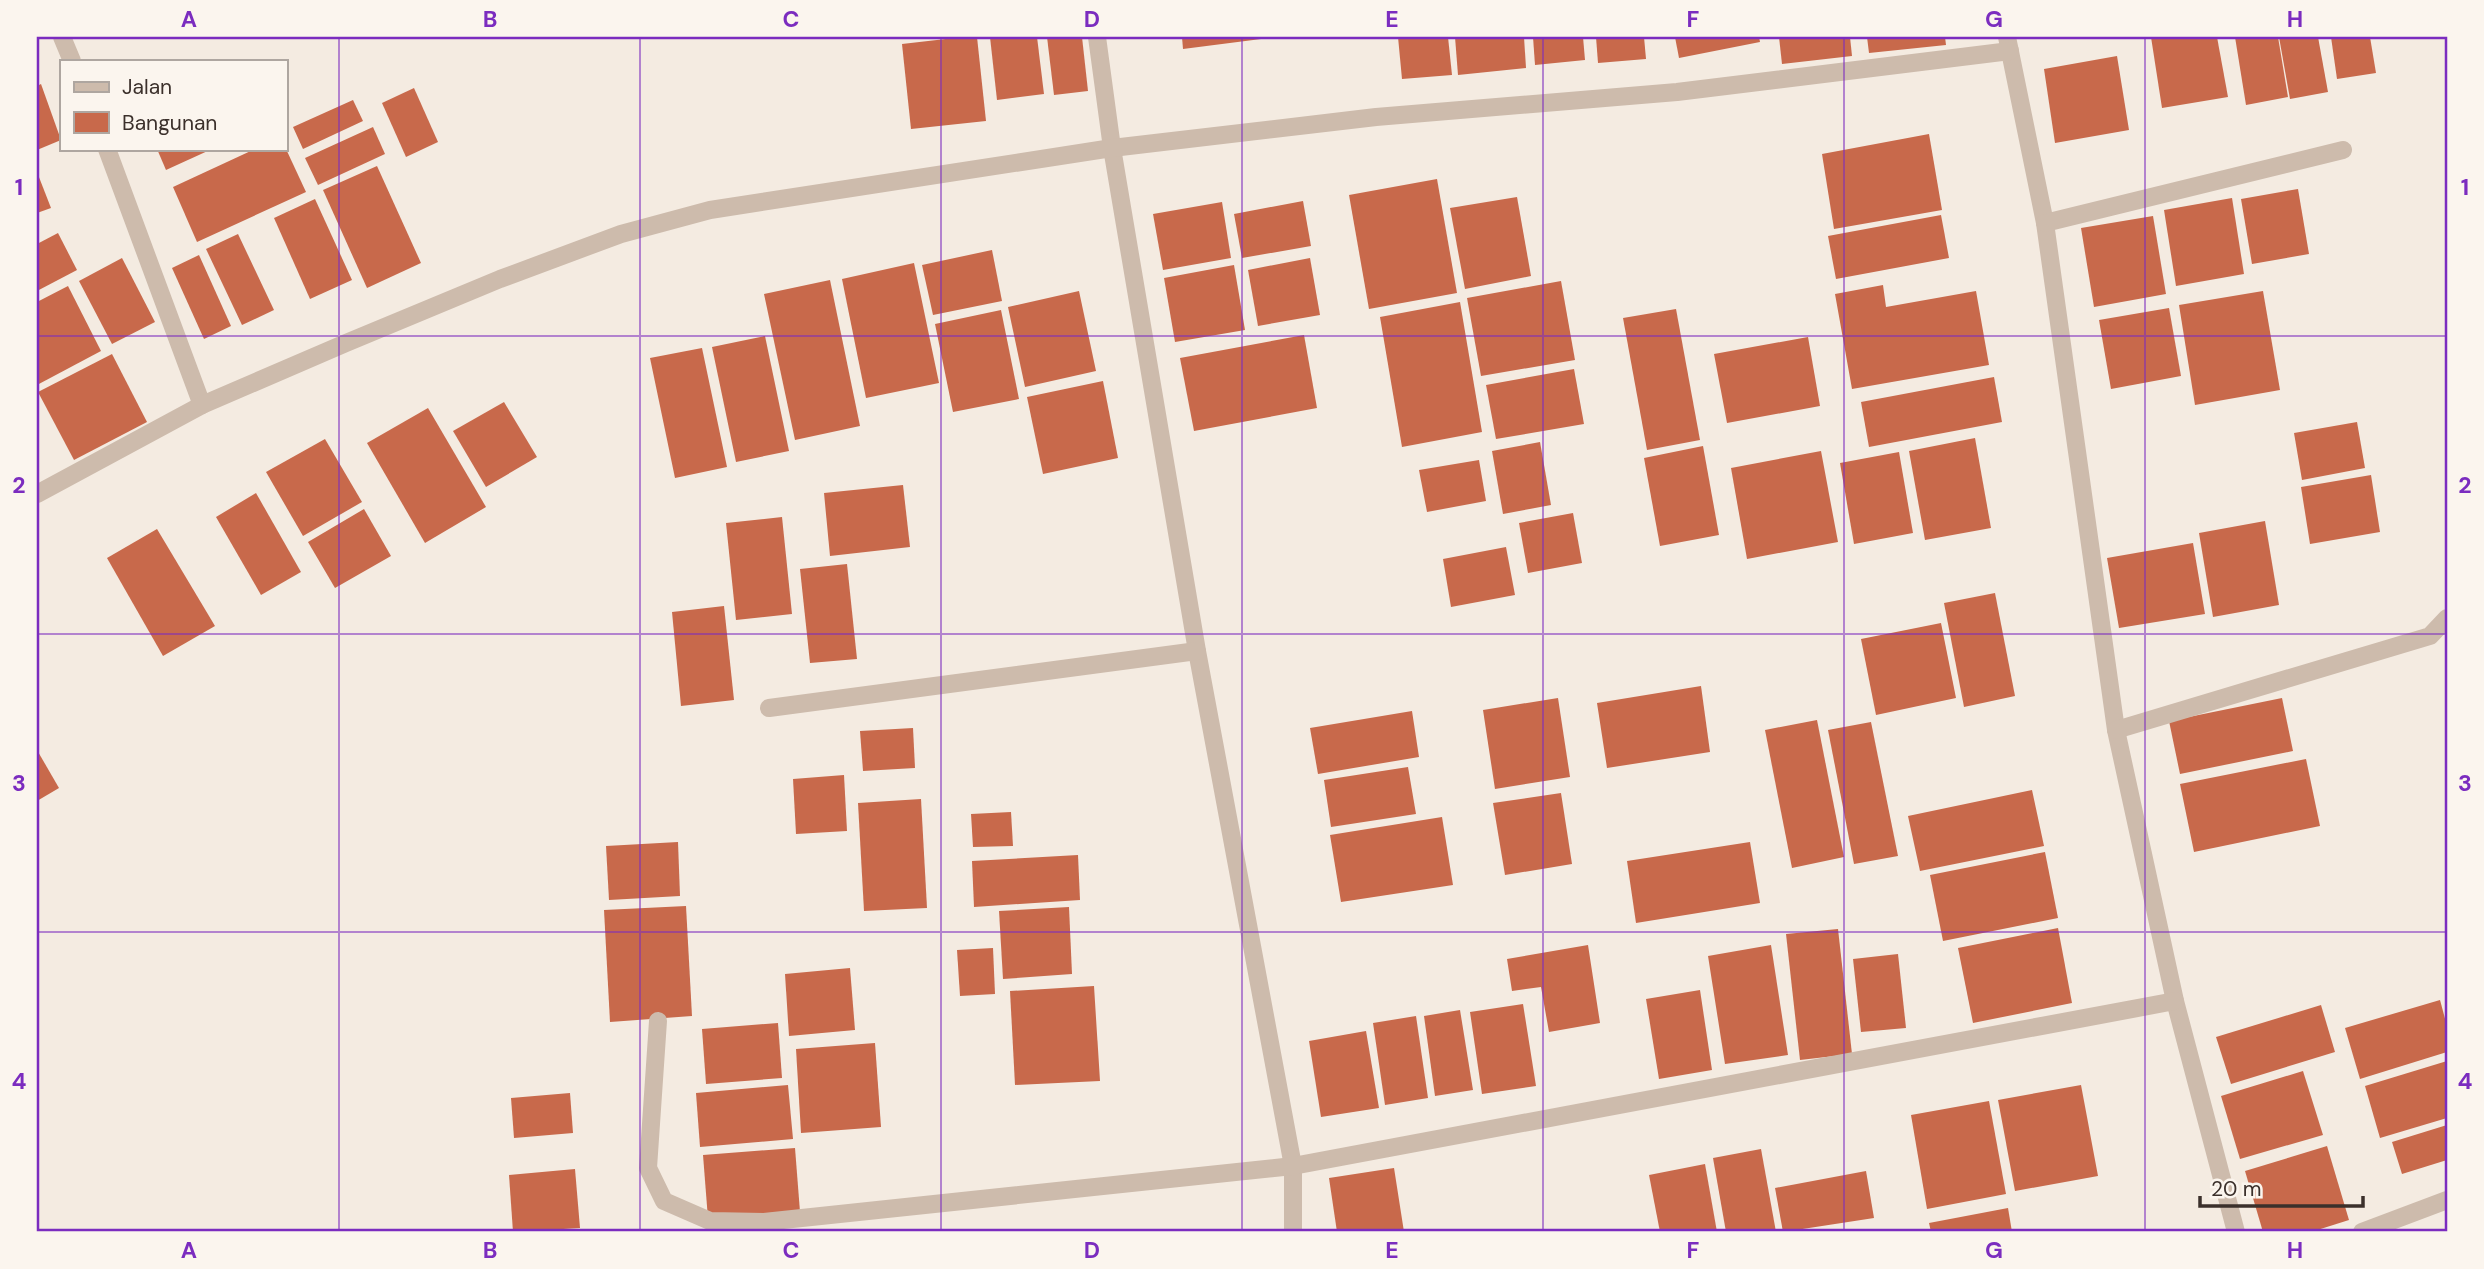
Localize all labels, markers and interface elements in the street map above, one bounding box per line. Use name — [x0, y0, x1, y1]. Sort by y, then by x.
text: A — [181, 4, 197, 34]
text: B — [483, 4, 497, 34]
text: C — [783, 4, 799, 34]
text: D — [1084, 4, 1100, 34]
text: E — [1385, 4, 1399, 34]
text: F — [1687, 4, 1700, 34]
text: G — [1985, 4, 2003, 34]
text: H — [2287, 4, 2303, 34]
legend — [60, 60, 287, 150]
text: Jalan — [122, 73, 172, 101]
text: Bangunan — [122, 109, 217, 137]
text: 1 — [15, 172, 23, 202]
text: 1 — [2461, 172, 2469, 202]
text: 2 — [12, 470, 26, 500]
text: 2 — [2458, 470, 2472, 500]
text: 3 — [12, 768, 26, 798]
text: 3 — [2458, 768, 2472, 798]
text: 4 — [12, 1066, 27, 1096]
text: 4 — [2458, 1066, 2473, 1096]
scale bar — [2200, 1164, 2363, 1208]
text: 20 m — [2211, 1175, 2262, 1203]
text: A — [181, 1235, 197, 1265]
text: B — [483, 1235, 497, 1265]
text: C — [783, 1235, 799, 1265]
text: D — [1084, 1235, 1100, 1265]
text: E — [1385, 1235, 1399, 1265]
text: F — [1687, 1235, 1700, 1265]
text: G — [1985, 1235, 2003, 1265]
text: H — [2287, 1235, 2303, 1265]

